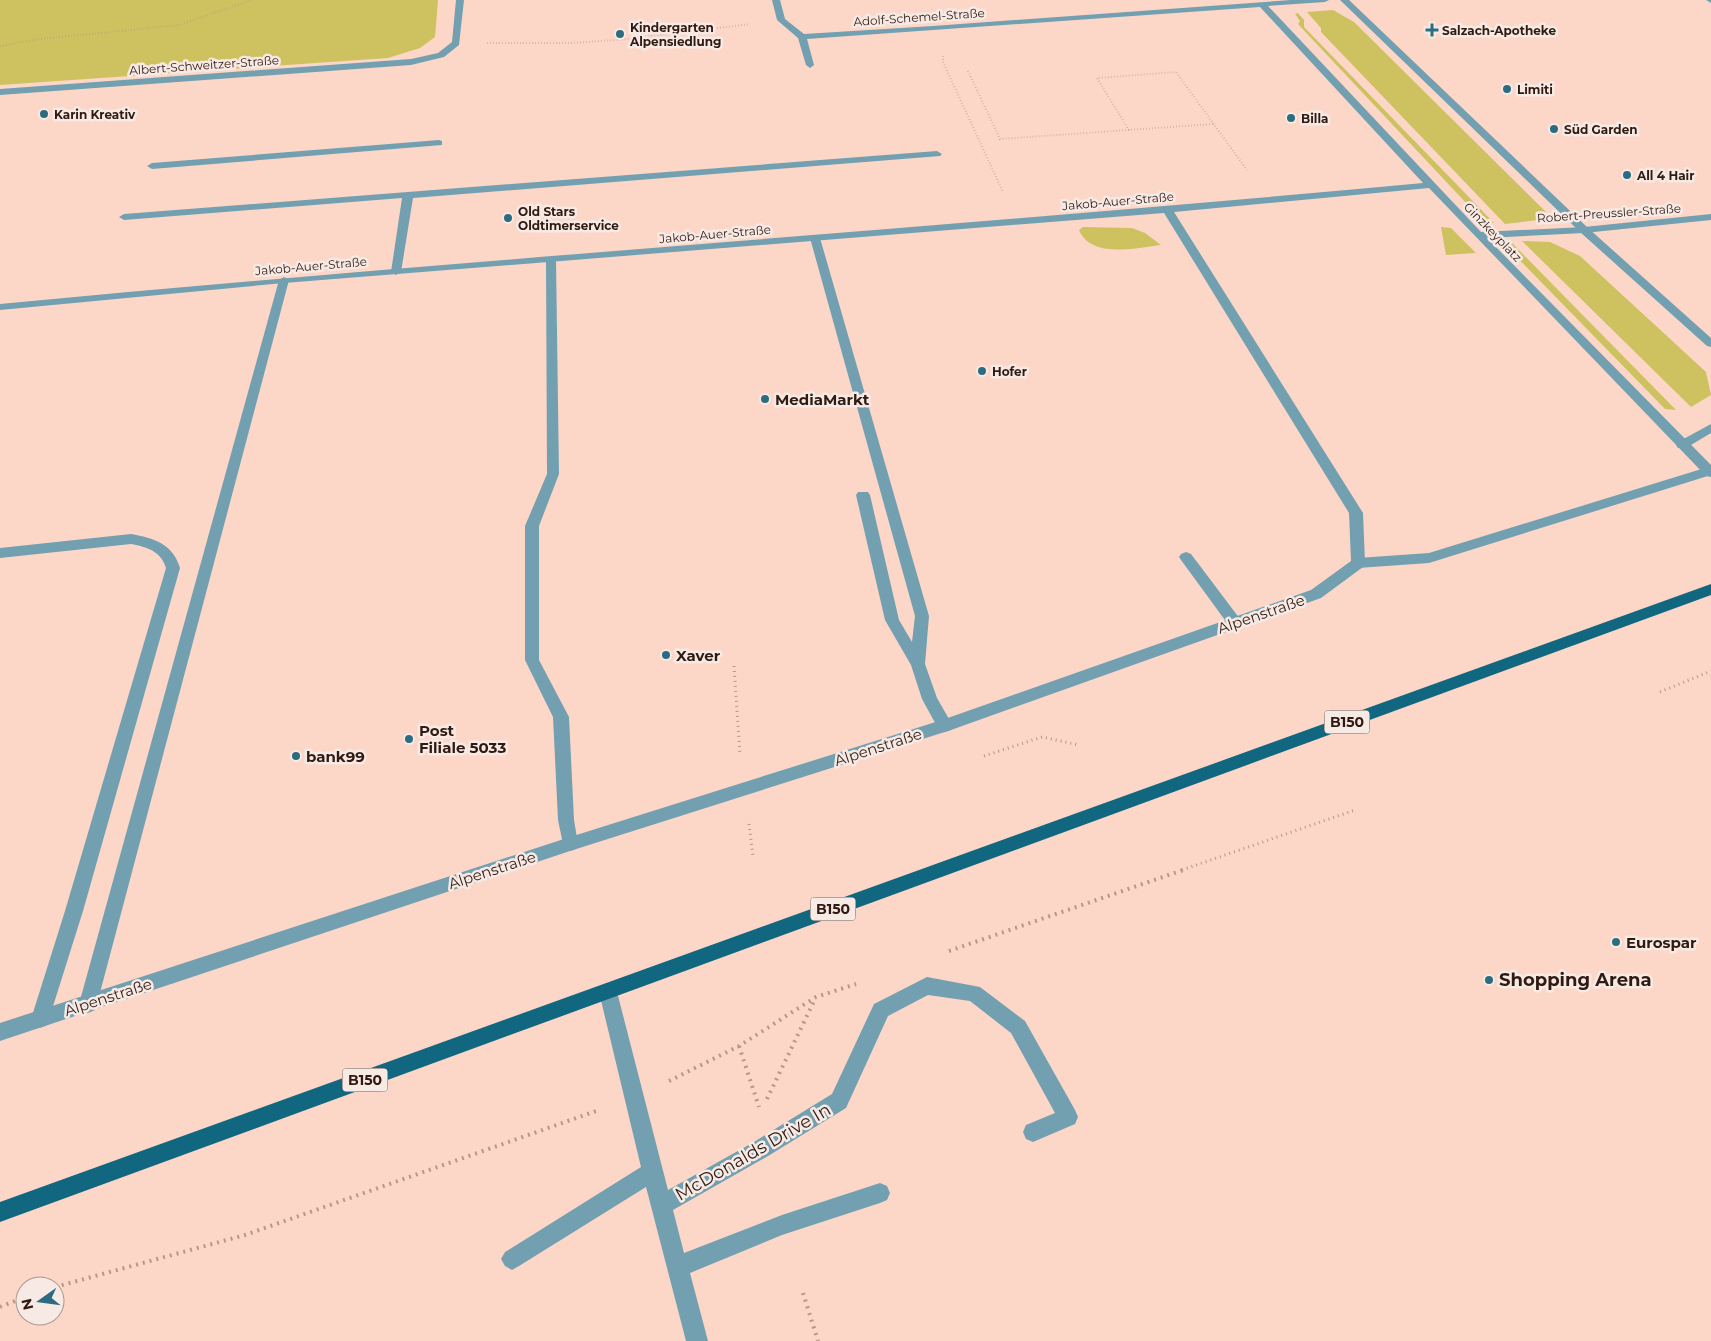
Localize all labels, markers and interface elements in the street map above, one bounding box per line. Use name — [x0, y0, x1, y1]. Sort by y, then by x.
street label: Adolf-Schemel-Straße — [853, 5, 985, 29]
place label: Kindergarten Alpensiedlung — [629, 20, 721, 49]
place label: Salzach-Apotheke — [1442, 23, 1556, 38]
marker: Salzach-Apotheke — [1426, 24, 1438, 36]
marker: Kindergarten Alpensiedlung — [614, 28, 626, 40]
street label: Albert-Schweitzer-Straße — [129, 52, 279, 78]
place label: Limiti — [1517, 82, 1553, 97]
marker: Limiti — [1501, 83, 1513, 95]
place label: Karin Kreativ — [54, 107, 136, 122]
marker: Karin Kreativ — [38, 108, 50, 120]
place label: Billa — [1301, 111, 1328, 126]
marker: Billa — [1285, 112, 1297, 124]
place label: Süd Garden — [1564, 122, 1638, 137]
marker: Süd Garden — [1548, 123, 1560, 135]
place label: All 4 Hair — [1636, 168, 1694, 183]
marker: All 4 Hair — [1621, 169, 1633, 181]
street label: Jakob-Auer-Straße — [1061, 189, 1174, 213]
street label: Ginzkeyplatz — [1461, 199, 1525, 265]
street label: Robert-Preussler-Straße — [1536, 200, 1682, 226]
place label: Old Stars Oldtimerservice — [518, 204, 619, 233]
marker: Old Stars Oldtimerservice — [502, 212, 514, 224]
street label: Jakob-Auer-Straße — [658, 222, 771, 246]
street label: Jakob-Auer-Straße — [254, 254, 367, 278]
place label: Hofer — [992, 364, 1027, 379]
marker: Hofer — [976, 365, 988, 377]
place label: MediaMarkt — [775, 390, 870, 409]
marker: MediaMarkt — [759, 393, 771, 405]
street label: Alpenstraße — [1215, 590, 1307, 638]
place label: Xaver — [676, 646, 721, 665]
marker: Xaver — [660, 649, 672, 661]
road number: B150 — [1324, 710, 1370, 734]
place label: Post Filiale 5033 — [419, 721, 506, 757]
street label: Alpenstraße — [832, 724, 924, 770]
marker: Post Filiale 5033 — [403, 733, 415, 745]
place label: bank99 — [306, 747, 365, 766]
marker: bank99 — [290, 750, 302, 762]
street label: Alpenstraße — [446, 847, 538, 893]
road number: B150 — [810, 898, 856, 921]
place label: Eurospar — [1626, 933, 1697, 952]
marker: Eurospar — [1610, 936, 1622, 948]
place label: Shopping Arena — [1499, 969, 1652, 991]
street label: Alpenstraße — [62, 974, 154, 1020]
marker: Shopping Arena — [1483, 974, 1495, 986]
road number: B150 — [342, 1068, 388, 1092]
street label: McDonalds Drive In — [671, 1098, 835, 1206]
north arrow — [15, 1276, 65, 1326]
text: N — [17, 1296, 37, 1312]

